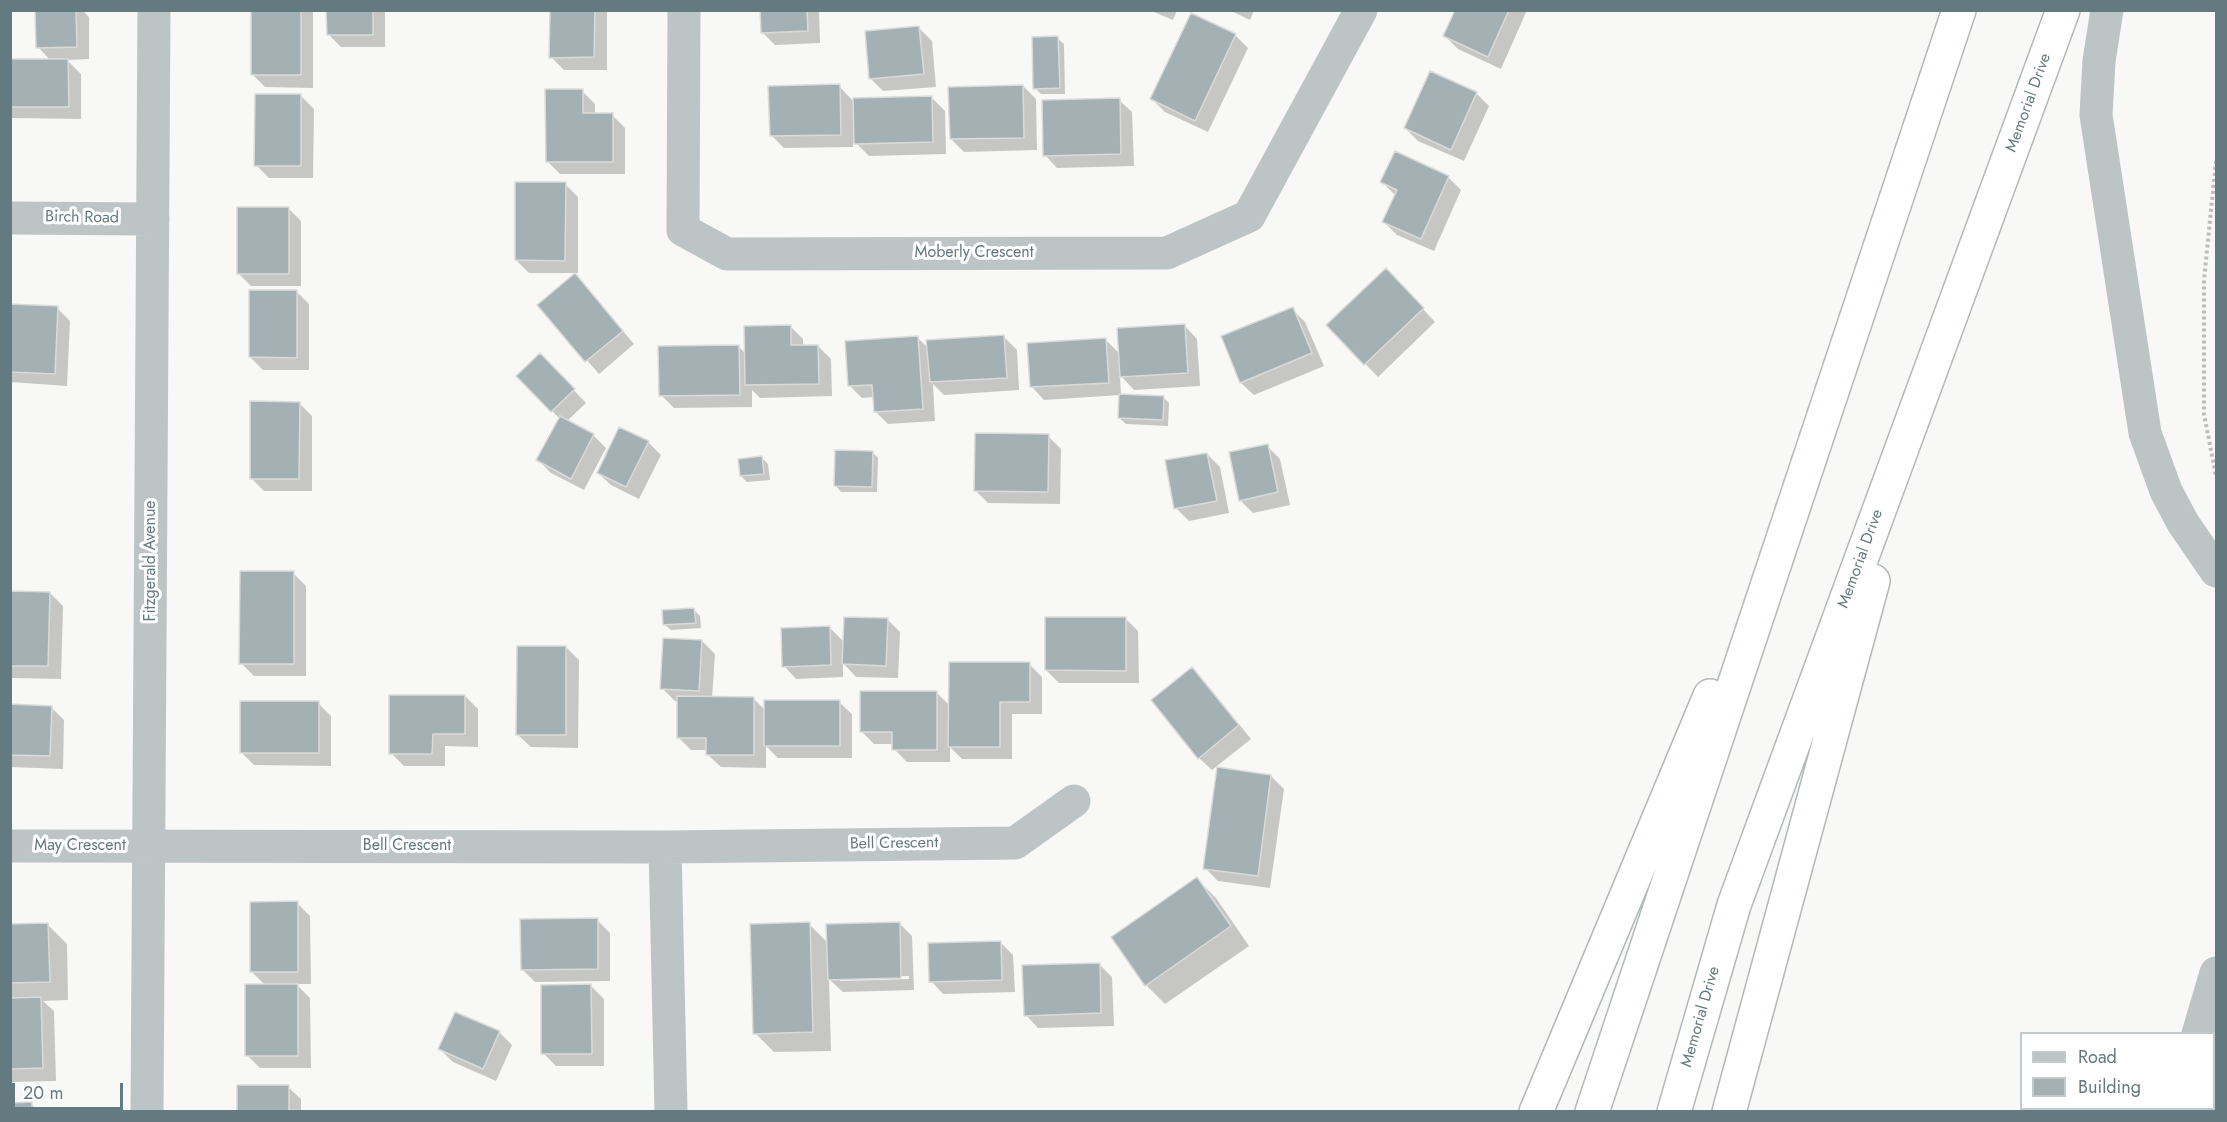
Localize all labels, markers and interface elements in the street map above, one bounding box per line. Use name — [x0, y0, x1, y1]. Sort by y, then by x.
street label: Memorial Drive — [2002, 51, 2056, 155]
street label: Birch Road — [45, 208, 119, 228]
street label: Moberly Crescent — [914, 243, 1034, 263]
street label: Fitzgerald Avenue — [141, 500, 161, 622]
street label: Memorial Drive — [1834, 507, 1888, 611]
street label: Bell Crescent — [850, 834, 938, 854]
street label: May Crescent — [34, 836, 126, 856]
street label: Bell Crescent — [363, 836, 451, 856]
street label: Memorial Drive — [1677, 964, 1725, 1070]
legend — [2020, 1032, 2215, 1110]
text: Road — [2078, 1044, 2117, 1070]
scale bar — [15, 1071, 126, 1109]
text: Building — [2078, 1074, 2141, 1100]
text: 20 m — [23, 1080, 63, 1106]

